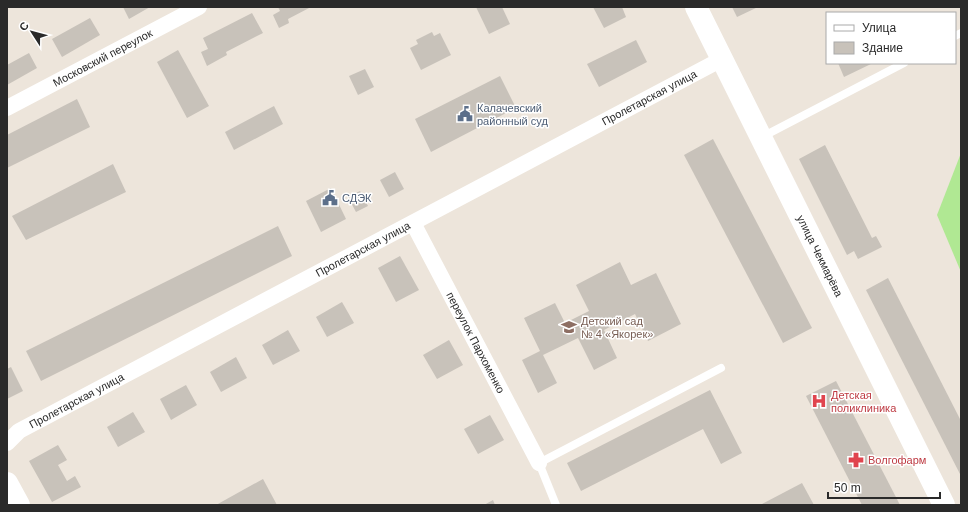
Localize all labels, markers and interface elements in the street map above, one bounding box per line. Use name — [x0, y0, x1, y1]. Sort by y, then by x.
north arrow — [12, 12, 52, 52]
legend — [826, 12, 956, 64]
text: С — [17, 19, 31, 33]
text: Улица — [862, 21, 896, 35]
street label: Московский переулок — [51, 27, 154, 89]
text: Здание — [862, 41, 903, 55]
street label: Пролетарская улица — [600, 67, 699, 127]
place label: Калачевский районный суд — [477, 102, 548, 127]
public building icon: Калачевский районный суд — [456, 105, 474, 123]
public building icon: СДЭК — [321, 189, 339, 207]
place label: СДЭК — [342, 192, 372, 204]
street label: улица Чекмарёва — [795, 213, 846, 299]
street label: Пролетарская улица — [314, 219, 413, 279]
street label: переулок Пархоменко — [444, 290, 507, 395]
place label: Детский сад № 4 «Якорек» — [581, 315, 653, 340]
school or university icon: Детский сад № 4 «Якорек» — [560, 318, 578, 336]
street label: Пролетарская улица — [27, 370, 127, 431]
place label: Детская поликлиника — [831, 389, 897, 414]
hospital icon: Детская поликлиника — [810, 392, 828, 410]
pharmacy icon: Волгофарм — [847, 451, 865, 469]
place label: Волгофарм — [868, 454, 926, 466]
scale bar — [828, 474, 940, 500]
text: 50 m — [834, 481, 861, 495]

